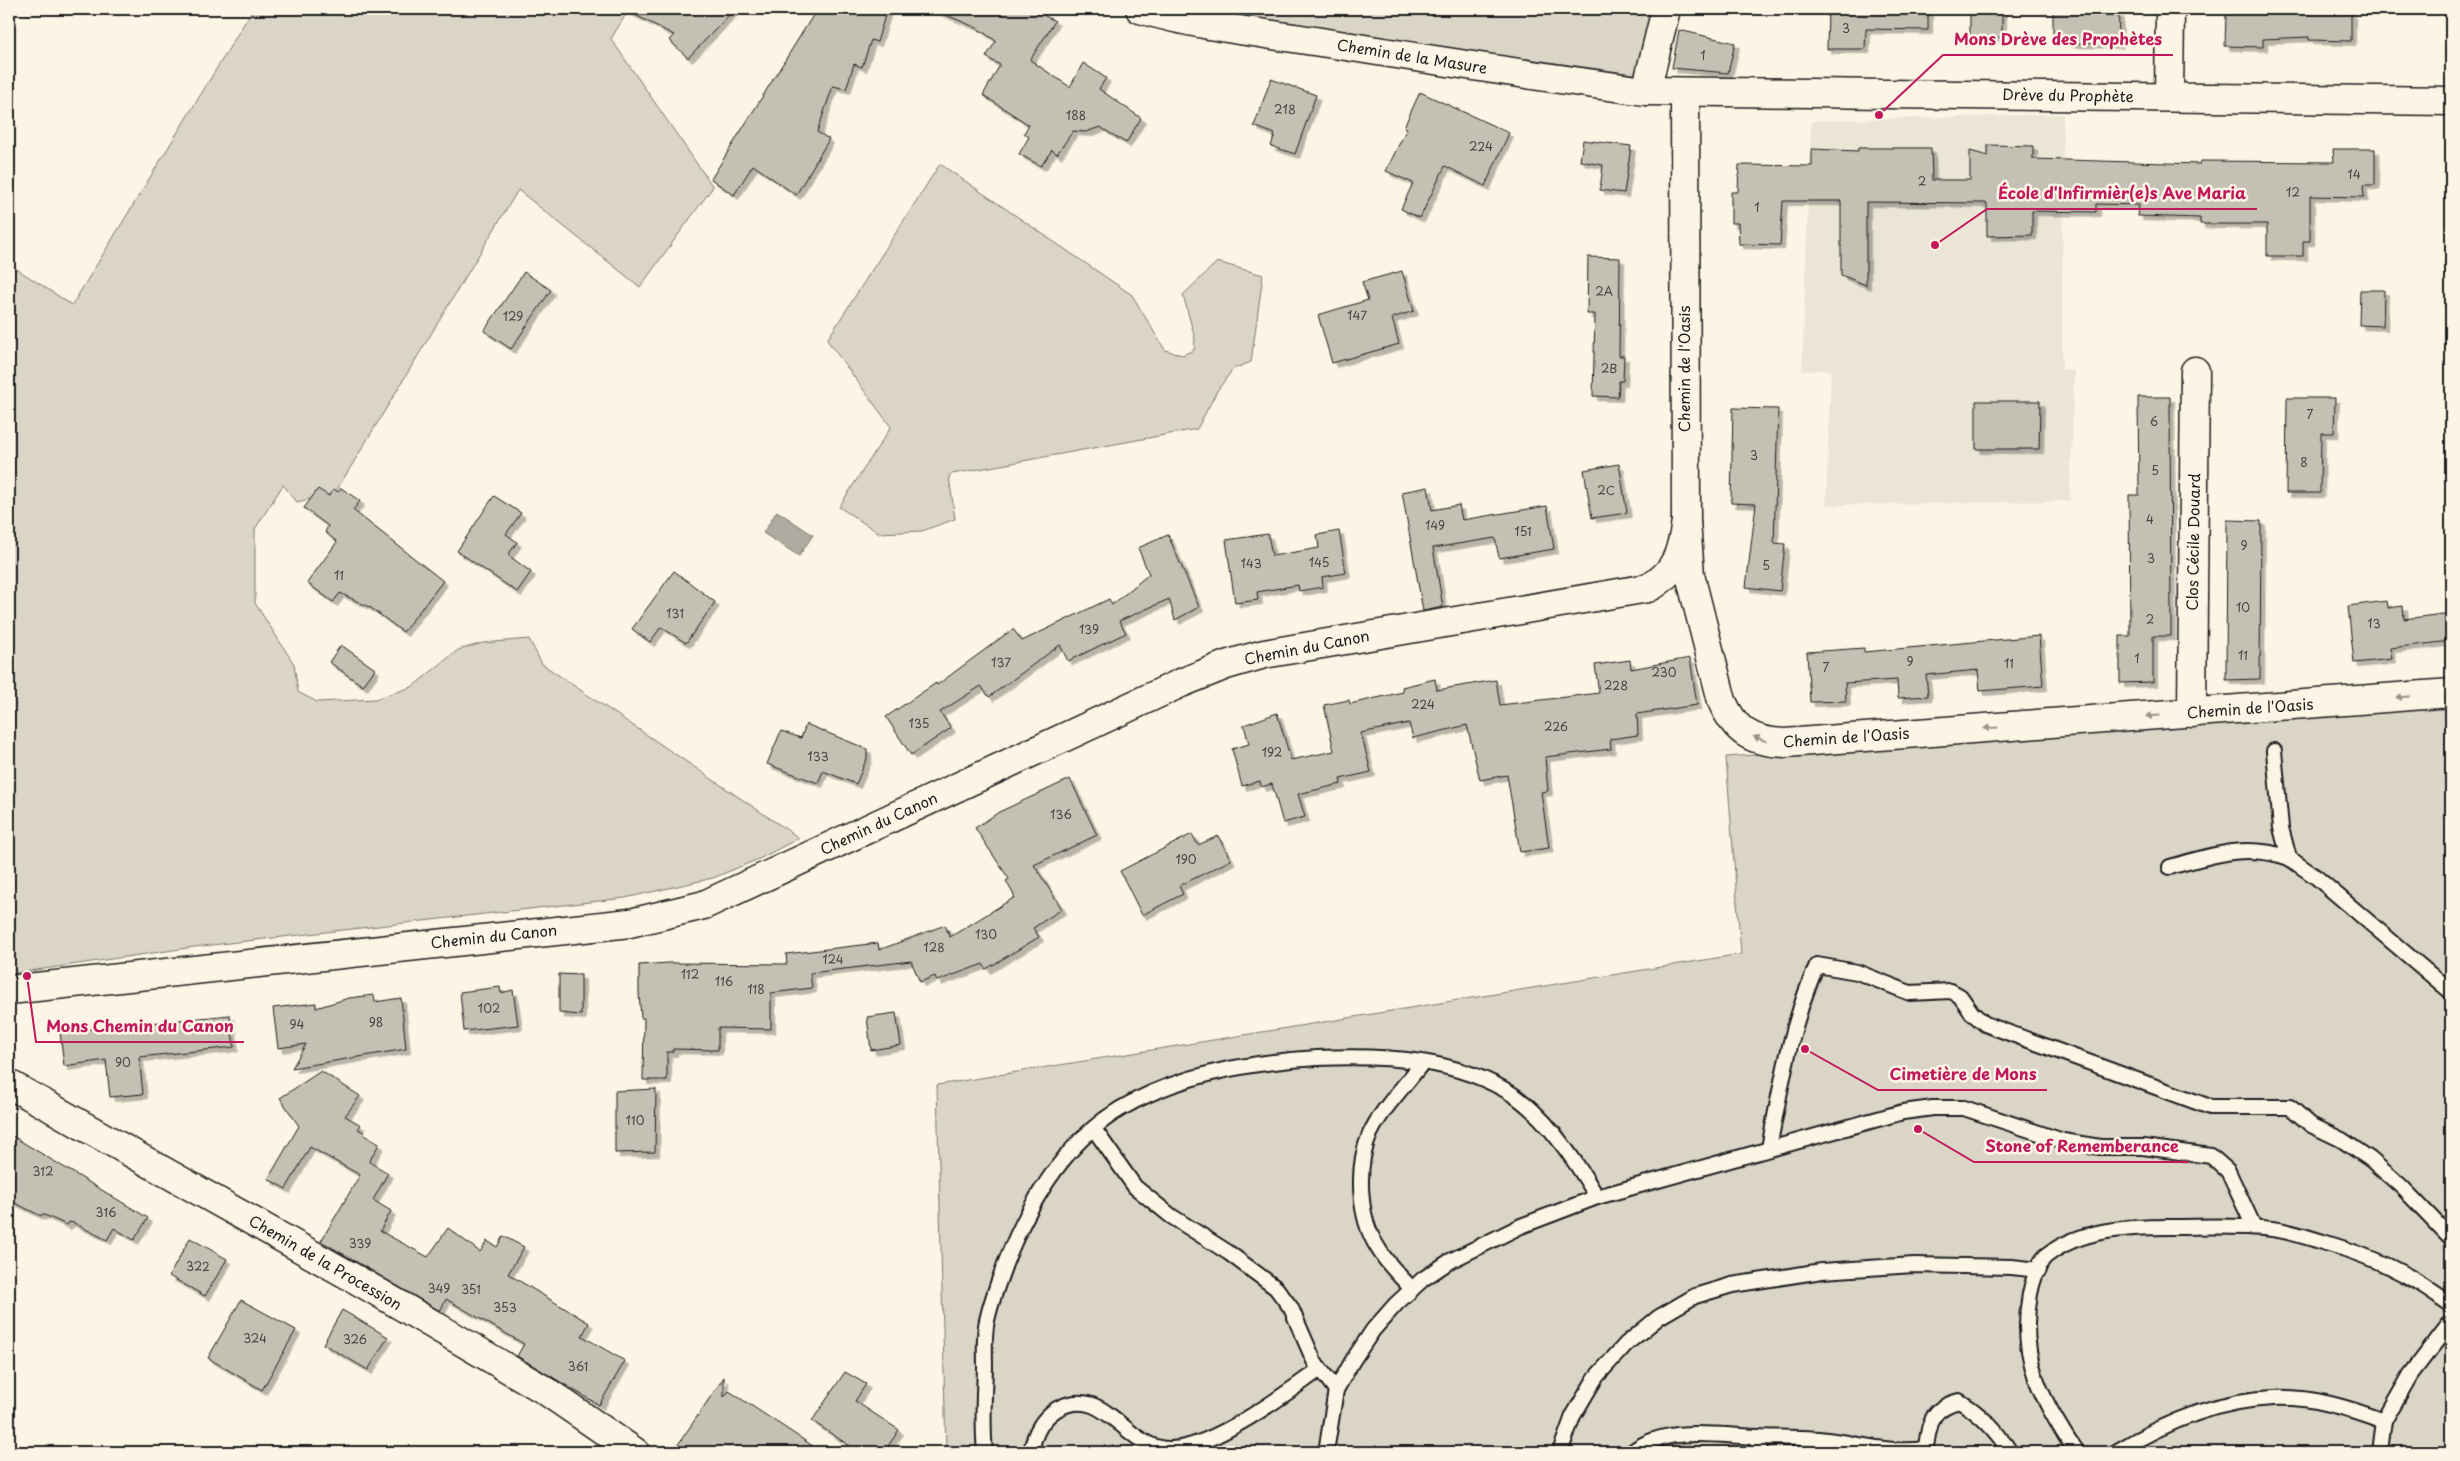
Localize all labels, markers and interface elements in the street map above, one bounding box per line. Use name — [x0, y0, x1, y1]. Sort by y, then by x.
house number: 3 — [1842, 19, 1850, 37]
callout: Mons Drève des Prophètes — [1943, 24, 2173, 55]
text: Mons Drève des Prophètes — [1954, 26, 2162, 50]
street label: Chemin de la Masure — [1335, 32, 1489, 79]
house number: 1 — [1700, 46, 1706, 64]
street label: Drève du Prophète — [2002, 82, 2134, 107]
house number: 218 — [1274, 100, 1296, 118]
house number: 188 — [1066, 106, 1086, 124]
house number: 224 — [1469, 137, 1493, 155]
house number: 14 — [2347, 165, 2361, 183]
house number: 2 — [1918, 172, 1926, 190]
callout: École d'Infirmièr(e)s Ave Maria — [1987, 178, 2257, 209]
text: École d'Infirmièr(e)s Ave Maria — [1998, 180, 2246, 204]
house number: 12 — [2286, 183, 2300, 201]
house number: 1 — [1754, 198, 1760, 216]
house number: 2A — [1595, 282, 1613, 300]
house number: 147 — [1347, 306, 1367, 324]
street label: Chemin de l'Oasis — [1672, 306, 1695, 432]
house number: 129 — [503, 307, 523, 325]
house number: 2B — [1601, 359, 1617, 377]
house number: 7 — [2307, 405, 2314, 423]
house number: 6 — [2150, 412, 2158, 430]
house number: 3 — [1750, 446, 1758, 464]
house number: 8 — [2300, 453, 2308, 471]
house number: 5 — [2151, 461, 2159, 479]
street label: Clos Cécile Douard — [2180, 473, 2205, 611]
house number: 2C — [1597, 481, 1615, 499]
house number: 4 — [2146, 510, 2154, 528]
house number: 149 — [1425, 516, 1445, 534]
house number: 151 — [1514, 522, 1532, 540]
house number: 9 — [2240, 536, 2248, 554]
house number: 3 — [2147, 549, 2155, 567]
house number: 145 — [1309, 553, 1329, 571]
house number: 143 — [1240, 554, 1262, 572]
house number: 5 — [1762, 556, 1770, 574]
house number: 11 — [334, 566, 344, 584]
house number: 10 — [2236, 598, 2250, 616]
house number: 131 — [666, 604, 684, 622]
house number: 2 — [2146, 610, 2154, 628]
house number: 13 — [2367, 614, 2381, 632]
house number: 139 — [1079, 620, 1099, 638]
street label: Chemin du Canon — [1242, 623, 1371, 670]
house number: 11 — [2238, 646, 2248, 664]
house number: 1 — [2134, 649, 2140, 667]
house number: 9 — [1906, 652, 1914, 670]
house number: 137 — [991, 653, 1011, 671]
house number: 11 — [2004, 654, 2014, 672]
house number: 7 — [1823, 658, 1830, 676]
house number: 230 — [1651, 663, 1677, 681]
house number: 228 — [1604, 676, 1628, 694]
street label: Chemin de l'Oasis — [2186, 692, 2314, 723]
one-way arrow — [2394, 693, 2410, 701]
house number: 224 — [1411, 695, 1435, 713]
one-way arrow — [2145, 712, 2161, 720]
house number: 135 — [909, 714, 929, 732]
house number: 226 — [1544, 717, 1568, 735]
street label: Chemin de l'Oasis — [1782, 721, 1910, 752]
one-way arrow — [1983, 724, 1999, 732]
one-way arrow — [1752, 735, 1767, 743]
house number: 192 — [1262, 743, 1282, 761]
house number: 133 — [807, 747, 829, 765]
street label: Chemin du Canon — [816, 785, 941, 860]
house number: 136 — [1050, 805, 1072, 823]
house number: 190 — [1175, 850, 1197, 868]
street label: Chemin du Canon — [429, 917, 558, 954]
house number: 130 — [975, 925, 997, 943]
house number: 128 — [923, 938, 945, 956]
house number: 124 — [822, 950, 844, 968]
house number: 112 — [681, 965, 699, 983]
house number: 116 — [715, 972, 733, 990]
house number: 118 — [747, 980, 765, 998]
house number: 102 — [478, 999, 500, 1017]
callout: Mons Chemin du Canon — [36, 1011, 244, 1042]
text: Mons Chemin du Canon — [46, 1013, 234, 1037]
house number: 98 — [369, 1013, 383, 1031]
house number: 94 — [290, 1015, 305, 1033]
house number: 90 — [115, 1053, 131, 1071]
callout: Cimetière de Mons — [1878, 1059, 2047, 1090]
text: Cimetière de Mons — [1889, 1061, 2037, 1085]
house number: 110 — [626, 1111, 645, 1129]
callout: Stone of Rememberance — [1974, 1131, 2189, 1162]
text: Stone of Rememberance — [1985, 1133, 2179, 1157]
house number: 312 — [32, 1162, 54, 1180]
house number: 316 — [95, 1203, 117, 1221]
street label: Chemin de la Procession — [245, 1208, 407, 1315]
house number: 339 — [349, 1234, 371, 1252]
house number: 322 — [186, 1257, 210, 1275]
house number: 349 — [428, 1279, 450, 1297]
house number: 351 — [461, 1280, 481, 1298]
house number: 353 — [493, 1298, 517, 1316]
house number: 324 — [243, 1329, 267, 1347]
house number: 326 — [343, 1330, 367, 1348]
house number: 361 — [568, 1357, 588, 1375]

